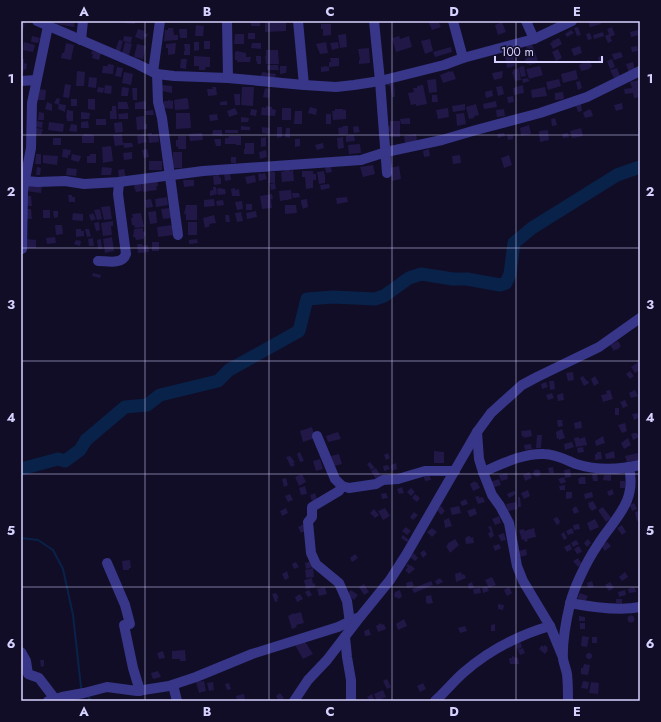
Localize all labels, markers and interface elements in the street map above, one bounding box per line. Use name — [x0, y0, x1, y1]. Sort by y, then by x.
text: A — [78, 2, 89, 21]
text: B — [203, 2, 212, 21]
text: C — [325, 2, 335, 21]
text: D — [449, 2, 459, 21]
text: E — [573, 2, 581, 21]
scale bar — [495, 38, 602, 64]
text: 100 m — [501, 43, 534, 61]
text: 1 — [8, 69, 14, 88]
text: 1 — [647, 69, 653, 88]
text: 2 — [7, 182, 15, 201]
text: 2 — [646, 182, 654, 201]
text: 3 — [7, 295, 15, 314]
text: 3 — [646, 295, 654, 314]
text: 4 — [6, 408, 16, 427]
text: 4 — [645, 408, 655, 427]
text: 5 — [7, 521, 15, 540]
text: 5 — [646, 521, 654, 540]
text: 6 — [7, 634, 16, 653]
text: 6 — [646, 634, 655, 653]
text: A — [78, 702, 89, 721]
text: B — [203, 702, 212, 721]
text: C — [325, 702, 335, 721]
text: D — [449, 702, 459, 721]
text: E — [573, 702, 581, 721]

